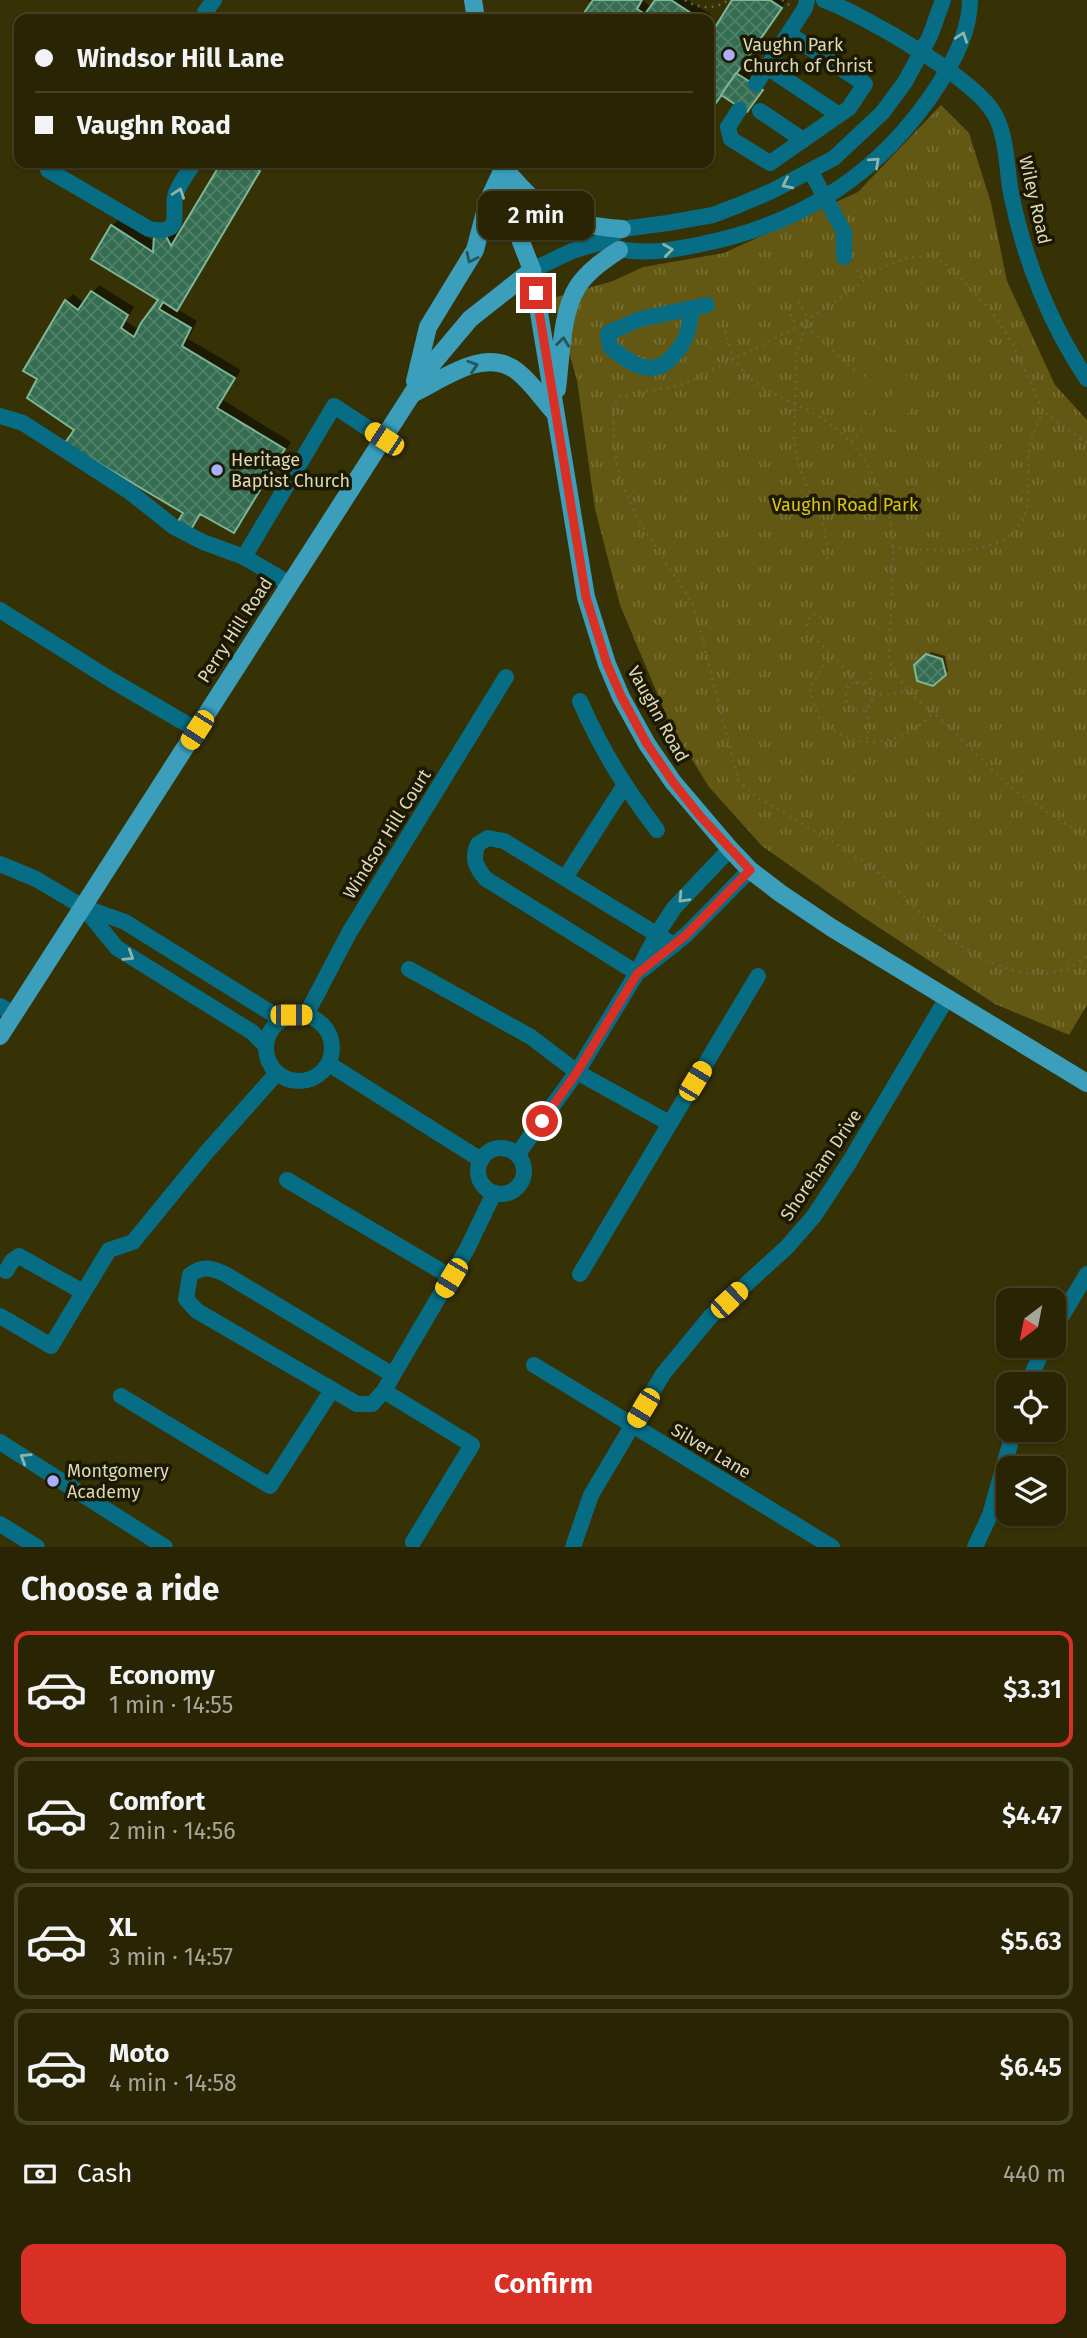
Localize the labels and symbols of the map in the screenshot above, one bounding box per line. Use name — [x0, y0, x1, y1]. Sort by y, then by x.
one-way arrow — [954, 31, 968, 43]
place label: Vaughn Park Church of Christ — [743, 34, 873, 77]
marker: Vaughn Park Church of Christ — [721, 47, 737, 63]
street label: Wiley Road — [1014, 154, 1056, 246]
one-way arrow — [867, 158, 880, 170]
one-way arrow — [782, 176, 794, 190]
one-way arrow — [171, 187, 185, 200]
callout: 2 min — [478, 191, 594, 240]
one-way arrow — [663, 243, 674, 258]
one-way arrow — [465, 251, 479, 263]
route end — [520, 277, 552, 309]
one-way arrow — [556, 336, 571, 348]
one-way arrow — [467, 360, 479, 374]
car — [361, 419, 408, 459]
place label: Heritage Baptist Church — [231, 449, 350, 492]
marker: Heritage Baptist Church — [209, 462, 225, 478]
park label: Vaughn Road Park — [772, 494, 919, 516]
street label: Perry Hill Road — [193, 573, 277, 687]
street label: Vaughn Road — [623, 662, 693, 766]
car — [177, 707, 218, 753]
street label: Windsor Hill Court — [338, 765, 436, 903]
one-way arrow — [678, 890, 691, 903]
one-way arrow — [122, 948, 135, 961]
car — [271, 1005, 313, 1026]
car — [676, 1058, 715, 1104]
route start — [526, 1105, 558, 1137]
street label: Shoreham Drive — [776, 1105, 866, 1225]
car — [432, 1255, 471, 1301]
car — [707, 1278, 752, 1322]
north arrow — [996, 1288, 1066, 1358]
car — [624, 1385, 663, 1431]
street label: Silver Lane — [667, 1419, 755, 1483]
one-way arrow — [20, 1453, 33, 1466]
place label: Montgomery Academy — [67, 1460, 169, 1503]
marker: Montgomery Academy — [45, 1473, 61, 1489]

